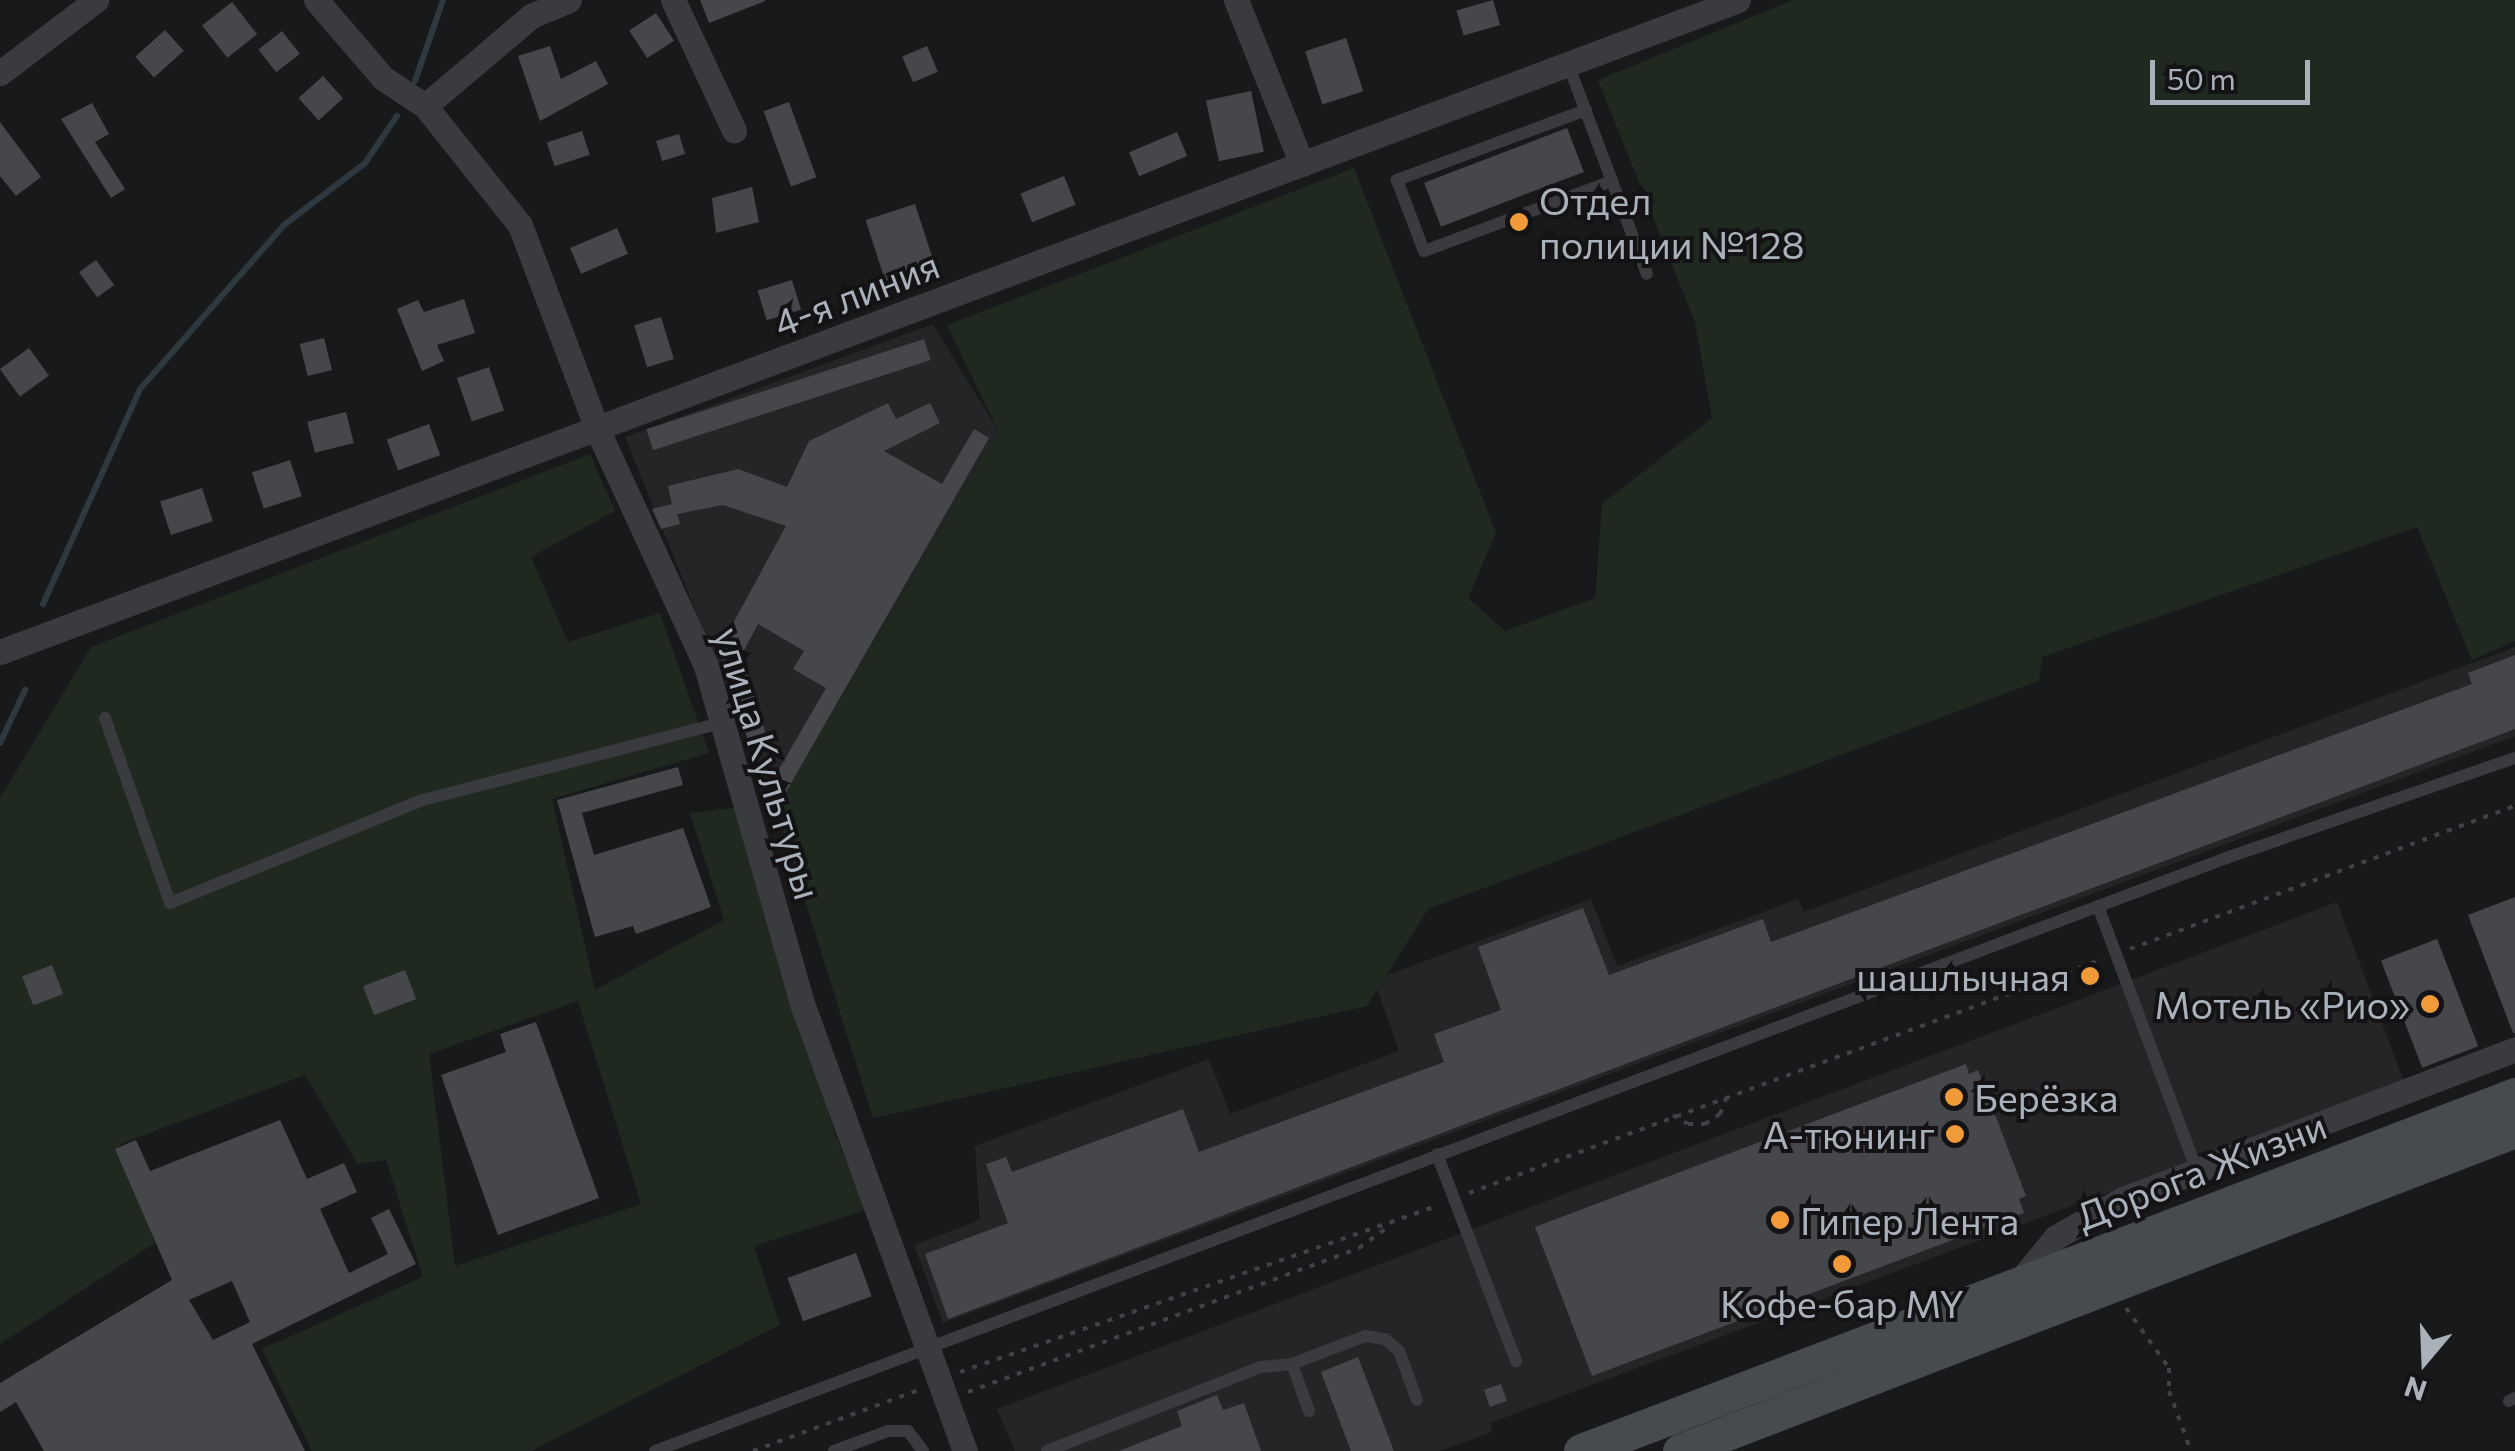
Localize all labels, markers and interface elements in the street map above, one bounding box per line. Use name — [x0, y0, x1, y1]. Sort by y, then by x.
scale bar — [2155, 40, 2315, 102]
text: 50 m — [2167, 59, 2236, 96]
place label: Отдел полиции №128 — [1539, 177, 1805, 266]
marker: Отдел полиции №128 — [1508, 211, 1530, 233]
street label: 4-я линия — [767, 241, 945, 345]
street label: улица Культуры — [706, 621, 832, 905]
place label: шашлычная — [1856, 953, 2070, 999]
marker: шашлычная — [2079, 965, 2101, 987]
place label: Мотель «Рио» — [2154, 981, 2410, 1027]
marker: Мотель «Рио» — [2419, 993, 2441, 1015]
place label: Берёзка — [1974, 1074, 2119, 1120]
marker: Берёзка — [1943, 1086, 1965, 1108]
street label: Дорога Жизни — [2070, 1101, 2332, 1239]
place label: А-тюнинг — [1763, 1111, 1935, 1157]
marker: А-тюнинг — [1944, 1123, 1966, 1145]
place label: Гипер Лента — [1800, 1197, 2019, 1243]
marker: Гипер Лента — [1769, 1209, 1791, 1231]
marker: Кофе-бар MY — [1831, 1253, 1853, 1275]
place label: Кофе-бар MY — [1720, 1280, 1964, 1326]
north arrow — [2375, 1311, 2475, 1411]
text: N — [2400, 1370, 2431, 1409]

